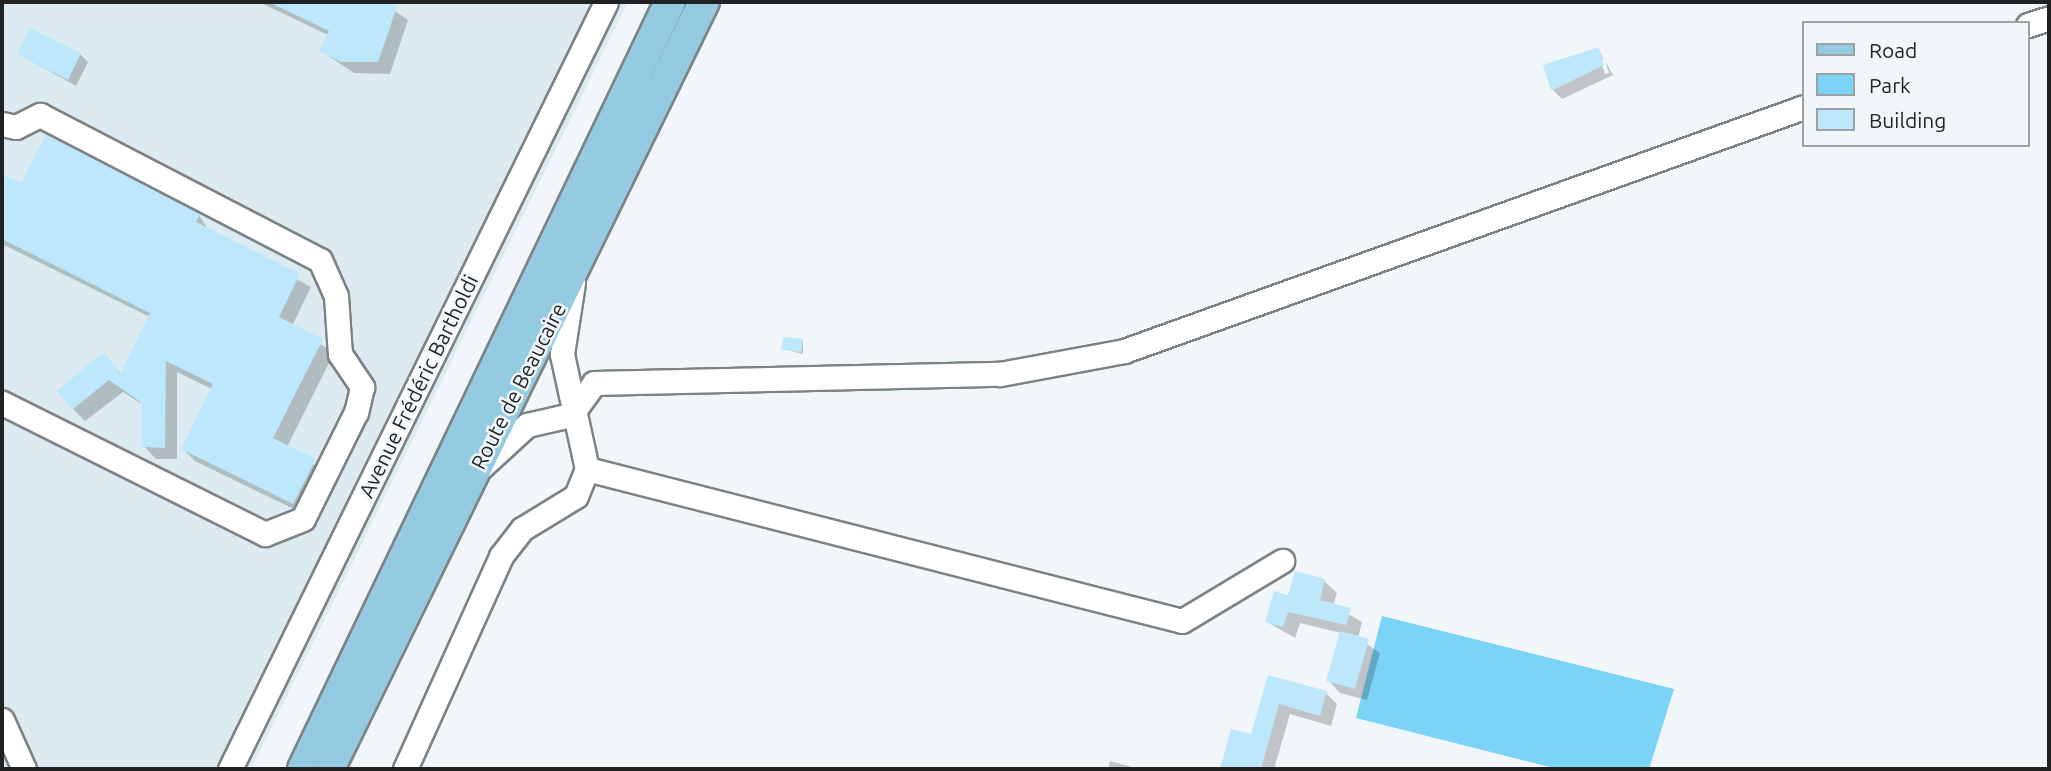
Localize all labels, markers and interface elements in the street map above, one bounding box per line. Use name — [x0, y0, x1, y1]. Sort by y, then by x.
legend — [1802, 21, 2030, 147]
text: Road — [1869, 38, 1917, 62]
text: Park — [1869, 73, 1911, 97]
text: Building — [1869, 108, 1946, 132]
street label: Avenue Frédéric Bartholdi — [353, 270, 483, 502]
street label: Route de Beaucaire — [465, 299, 571, 473]

